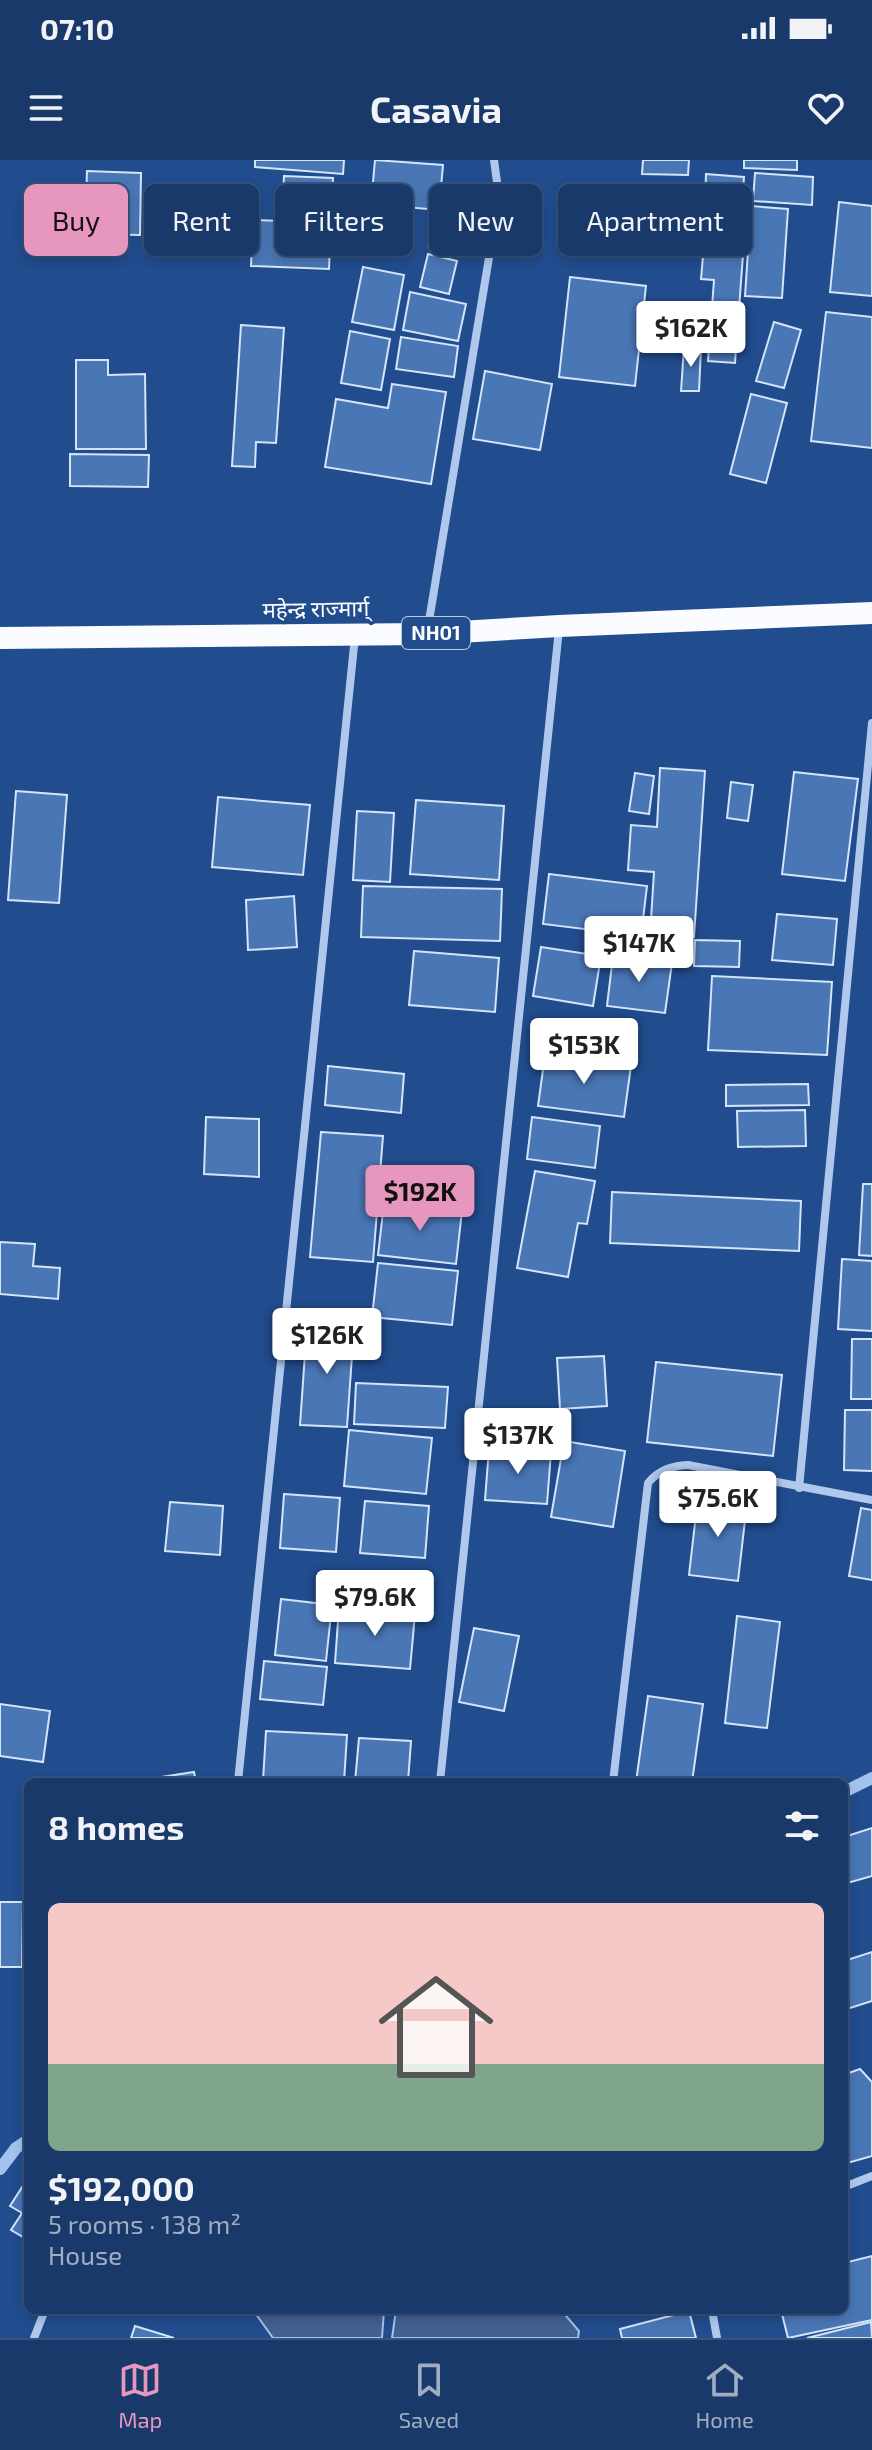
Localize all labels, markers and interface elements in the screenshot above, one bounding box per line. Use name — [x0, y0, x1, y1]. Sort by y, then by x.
text: 07:10 — [40, 10, 114, 46]
icon: menu — [24, 86, 68, 130]
icon: heart — [804, 86, 848, 130]
text: Casavia — [370, 87, 502, 130]
chip: Buy — [24, 184, 128, 256]
chip: Rent — [144, 184, 259, 256]
chip: Filters — [275, 184, 413, 256]
chip: New — [429, 184, 542, 256]
chip: Apartment — [558, 184, 752, 256]
pin: $162K — [635, 301, 747, 369]
text: $162K — [654, 311, 728, 342]
street label: महेन्द्र राज्मार्ग् — [262, 594, 373, 624]
road number: NH01 — [402, 617, 470, 649]
pin: $147K — [583, 916, 695, 984]
text: $147K — [602, 926, 676, 957]
pin: $153K — [528, 1018, 640, 1086]
text: $153K — [548, 1028, 620, 1059]
pin: $192K — [364, 1165, 476, 1233]
text: $192K — [383, 1175, 457, 1206]
pin: $126K — [271, 1308, 383, 1376]
text: $126K — [290, 1318, 364, 1349]
pin: $137K — [462, 1408, 574, 1476]
text: $137K — [482, 1418, 554, 1449]
pin: $75.6K — [653, 1471, 783, 1539]
text: $75.6K — [677, 1481, 759, 1512]
pin: $79.6K — [310, 1570, 440, 1638]
text: $79.6K — [334, 1580, 416, 1611]
icon: filters — [780, 1804, 824, 1848]
text: 8 homes — [48, 1806, 184, 1847]
icon: home — [364, 1955, 508, 2099]
text: $192,000 — [48, 2167, 195, 2208]
text: 5 rooms · 138 m² — [48, 2208, 241, 2239]
text: House — [48, 2239, 122, 2270]
tab: Map — [118, 2358, 162, 2432]
tab: Saved — [399, 2358, 459, 2432]
tab: Home — [695, 2358, 754, 2432]

